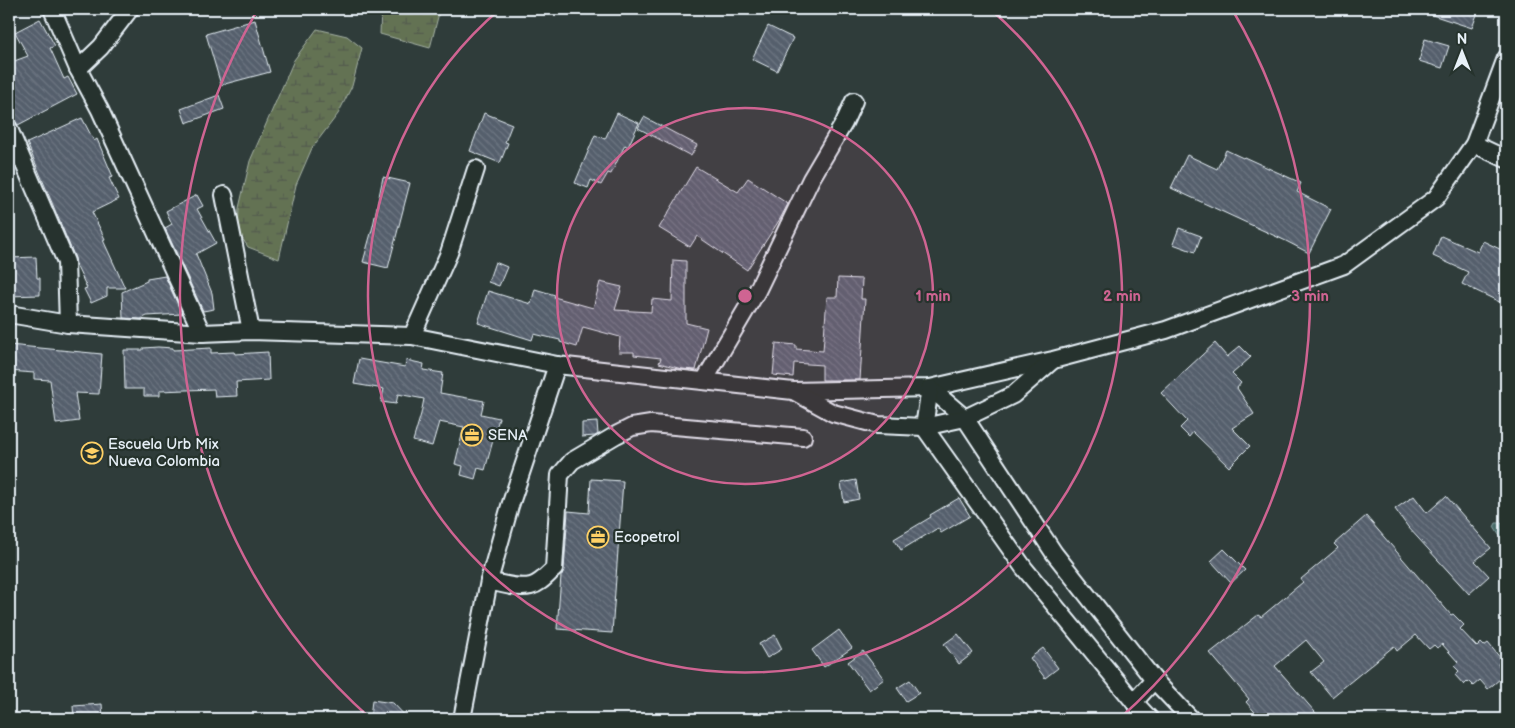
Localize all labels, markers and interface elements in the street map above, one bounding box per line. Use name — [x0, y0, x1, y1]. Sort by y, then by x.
north arrow — [1438, 28, 1488, 78]
text: N — [1457, 31, 1467, 48]
centre of rings — [736, 287, 754, 305]
text: 1 min — [915, 287, 951, 306]
text: 2 min — [1103, 287, 1141, 306]
text: 3 min — [1291, 287, 1329, 306]
office icon: SENA — [460, 423, 484, 447]
place label: SENA — [488, 426, 528, 445]
place label: Escuela Urb Mix Nueva Colombia — [108, 435, 220, 471]
school or university icon: Escuela Urb Mix Nueva Colombia — [80, 441, 104, 465]
office icon: Ecopetrol — [586, 525, 610, 549]
place label: Ecopetrol — [614, 528, 680, 547]

